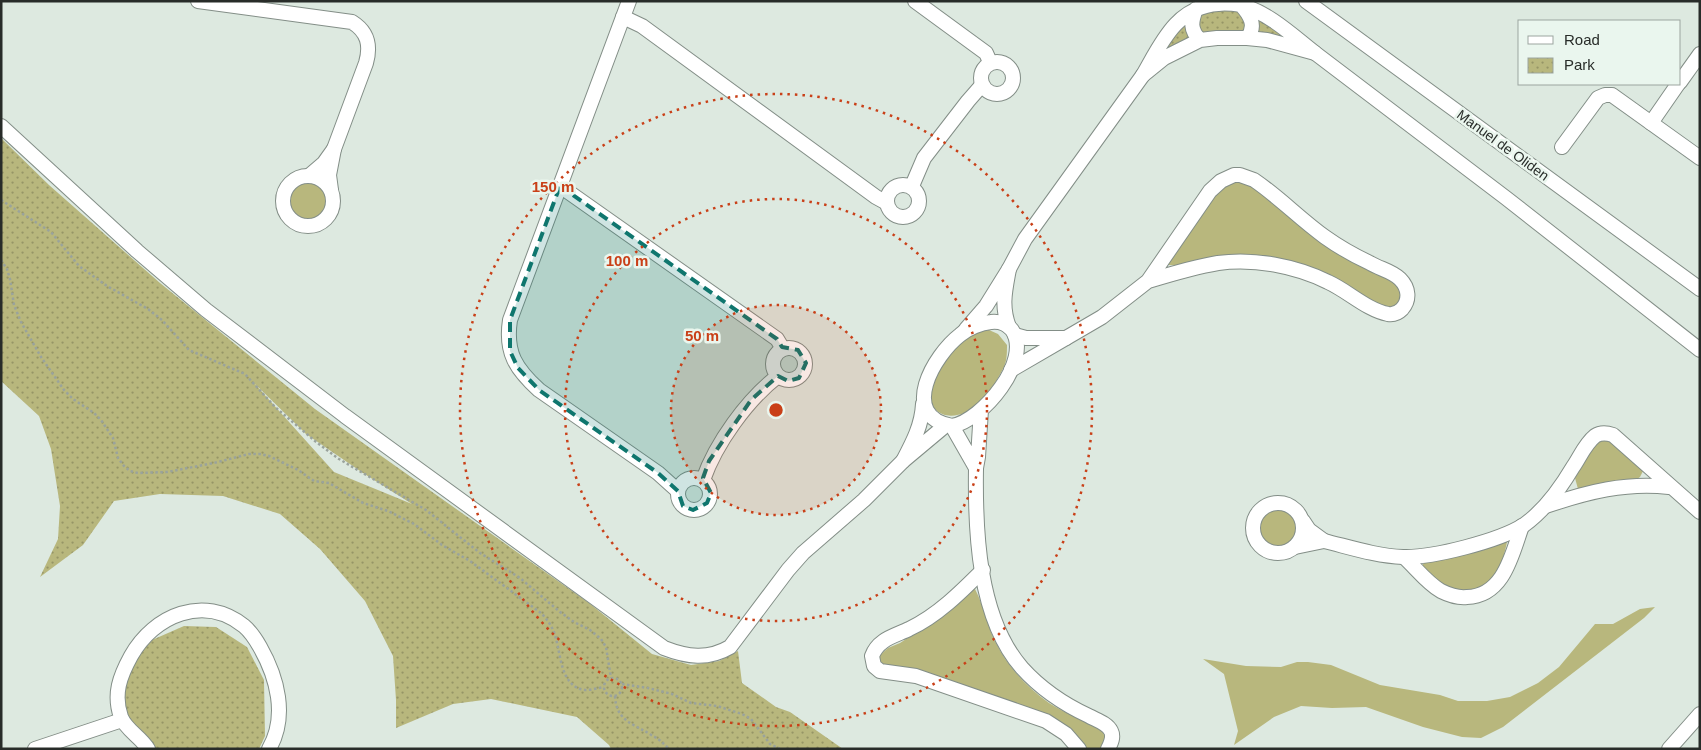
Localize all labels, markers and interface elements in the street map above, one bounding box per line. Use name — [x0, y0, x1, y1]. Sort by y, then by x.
legend — [1518, 20, 1681, 85]
text: Road — [1564, 31, 1600, 48]
text: Park — [1564, 56, 1595, 73]
street label: Manuel de Oliden — [1454, 106, 1552, 184]
text: 150 m — [532, 178, 574, 195]
text: 100 m — [606, 252, 648, 269]
text: 50 m — [685, 327, 719, 344]
centre of rings — [767, 401, 785, 419]

